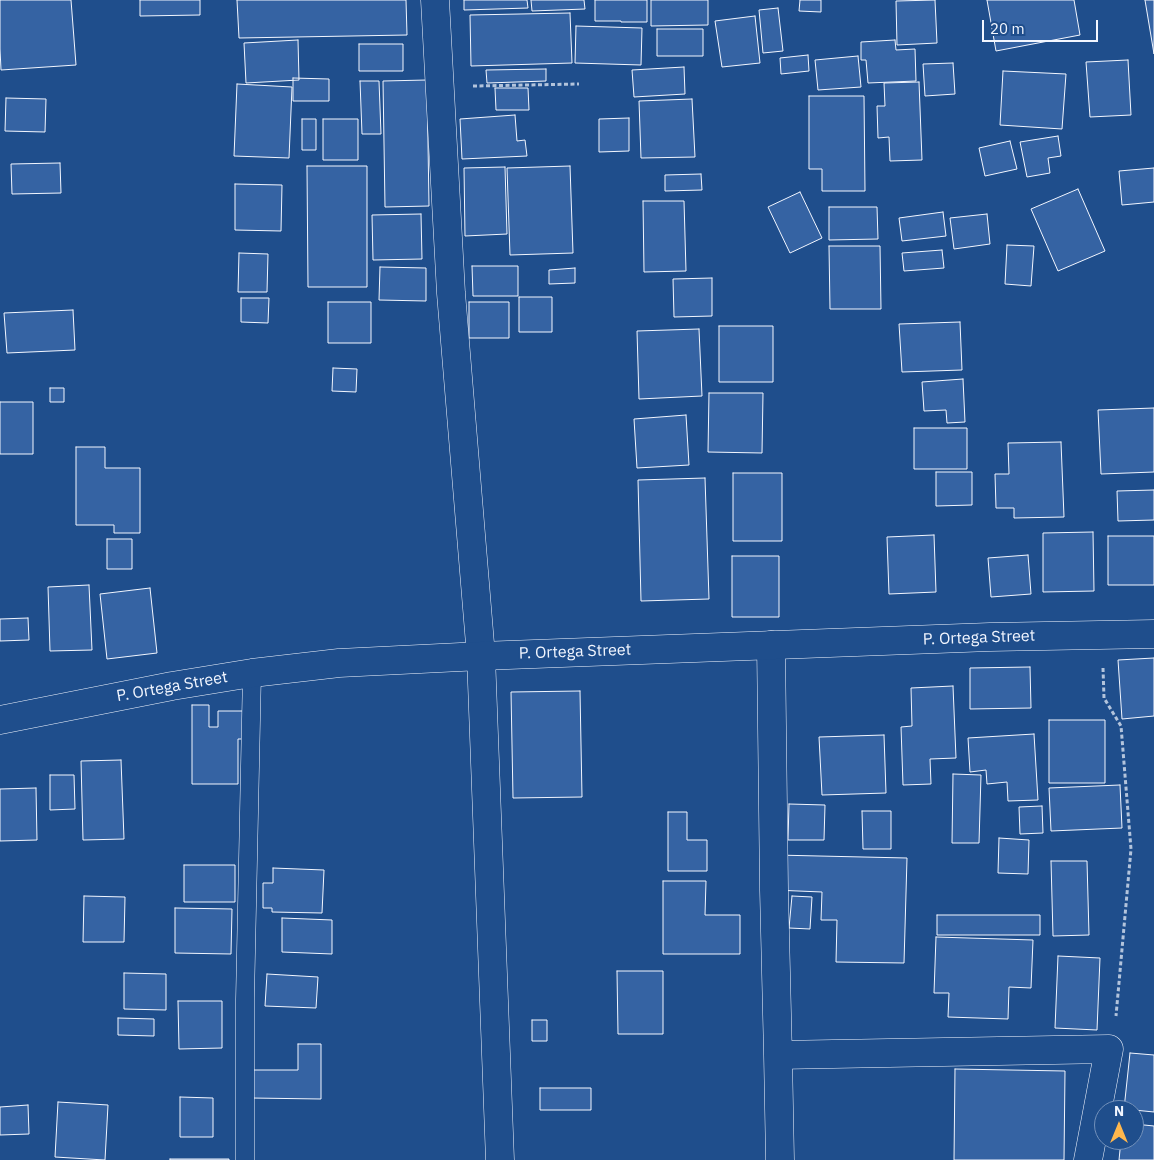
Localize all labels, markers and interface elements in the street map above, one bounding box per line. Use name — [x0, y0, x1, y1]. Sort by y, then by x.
scale bar — [984, 10, 1100, 42]
text: 20 m — [990, 19, 1025, 38]
street label: P. Ortega Street — [922, 626, 1036, 650]
street label: P. Ortega Street — [518, 640, 632, 664]
street label: P. Ortega Street — [115, 668, 229, 706]
north arrow — [1094, 1100, 1144, 1150]
text: N — [1114, 1102, 1124, 1120]

